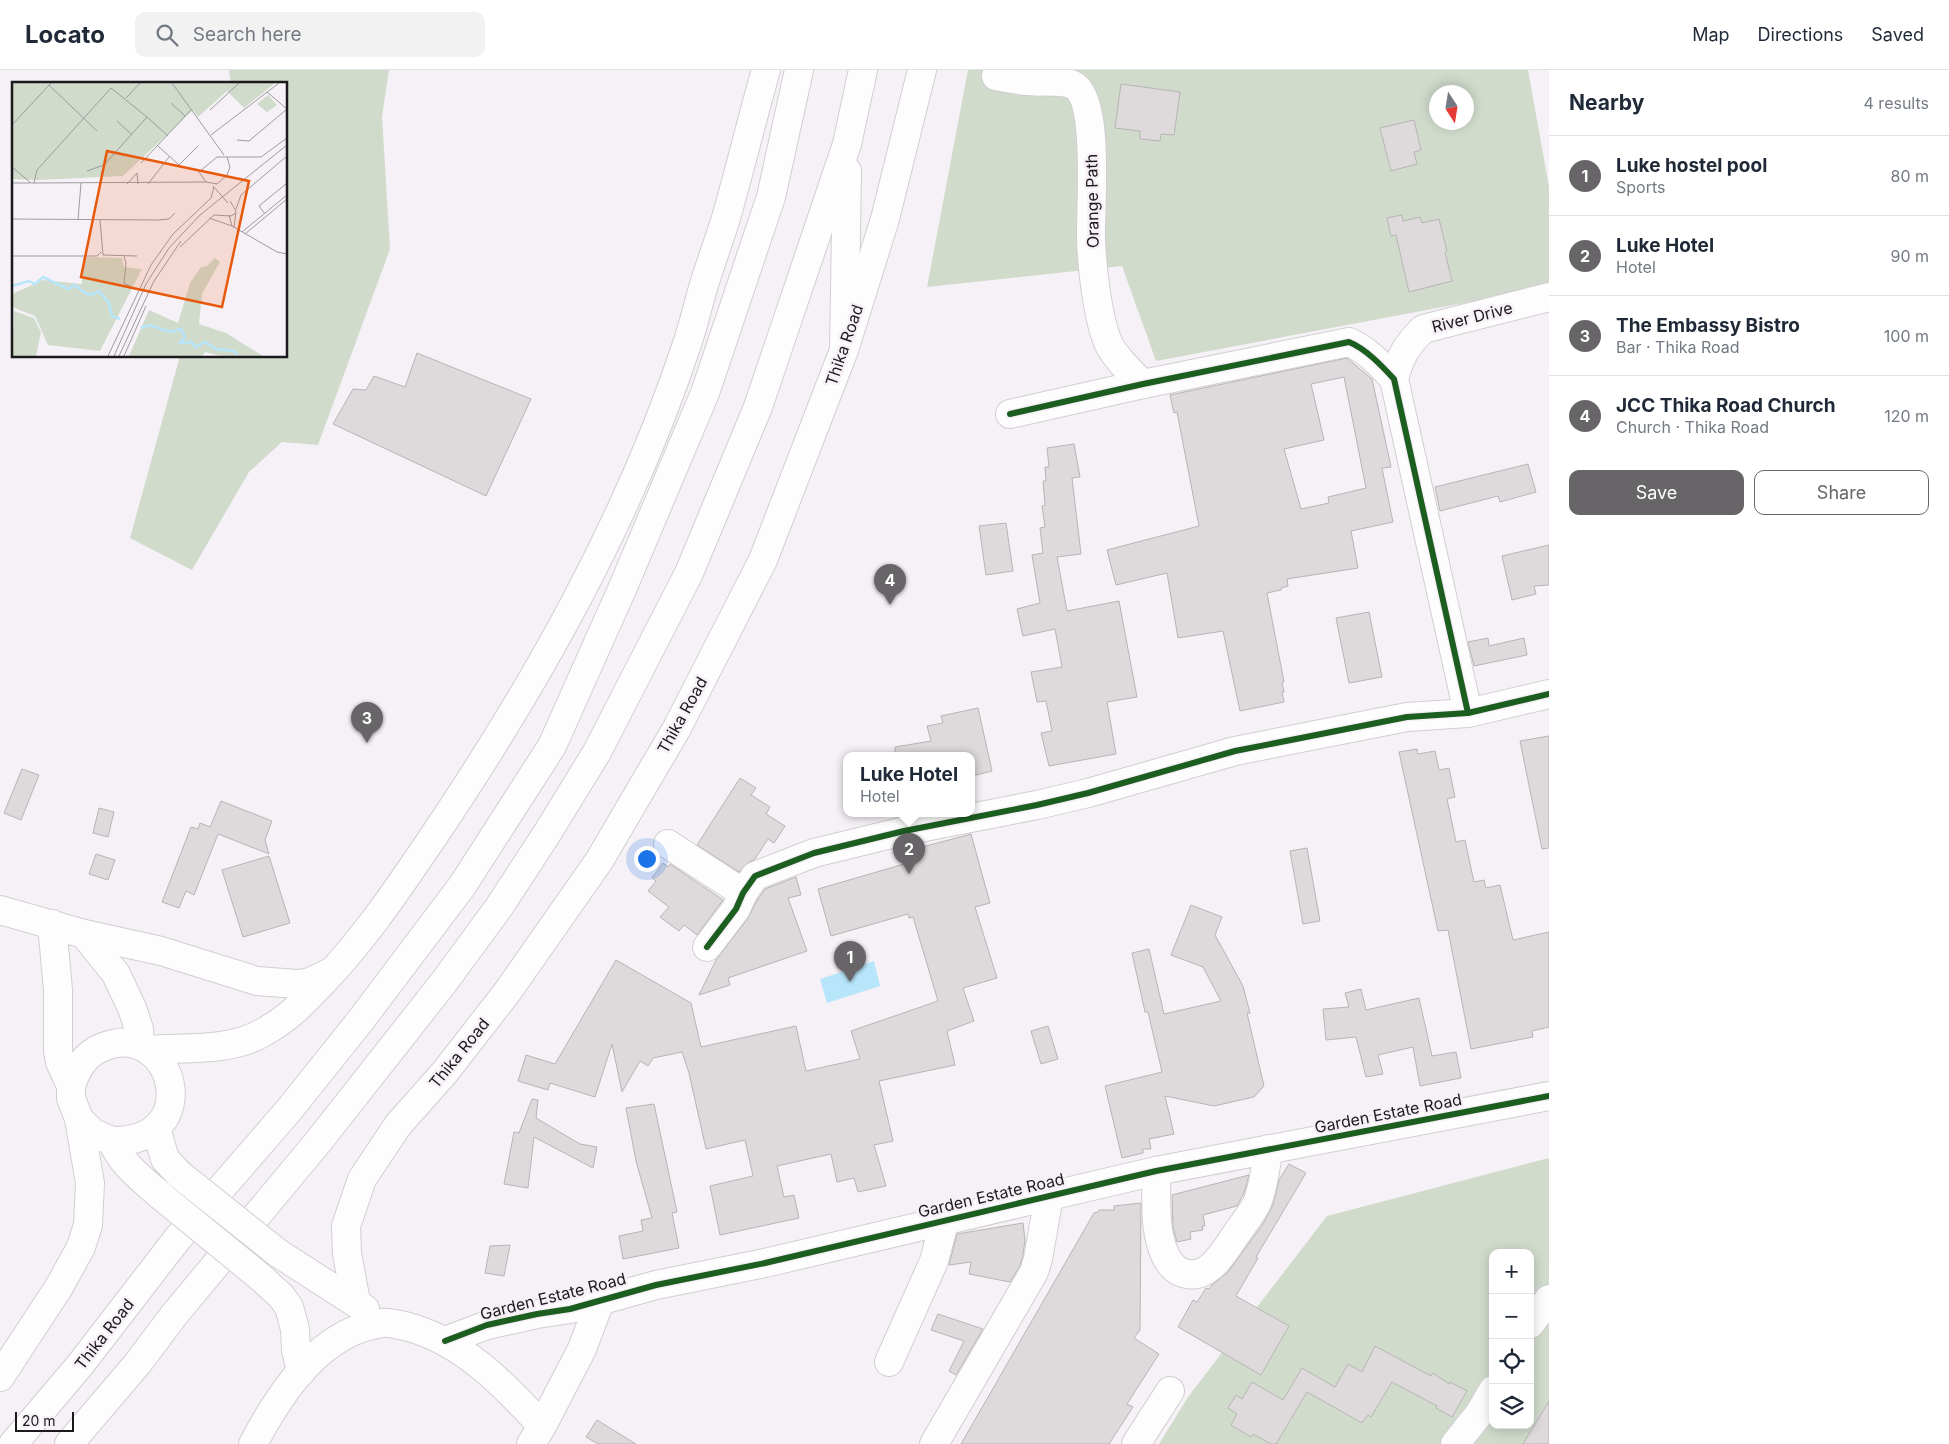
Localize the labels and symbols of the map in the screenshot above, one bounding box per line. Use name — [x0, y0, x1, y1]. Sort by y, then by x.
inset map — [12, 82, 288, 358]
north arrow — [1429, 85, 1474, 130]
street label: Orange Path — [1081, 154, 1103, 248]
street label: River Drive — [1430, 297, 1514, 337]
street label: Thika Road — [821, 302, 867, 388]
pin: 4 — [874, 564, 906, 605]
street label: Thika Road — [653, 673, 711, 757]
pin: 3 — [351, 702, 383, 743]
pin: 2 — [893, 833, 925, 874]
your location — [634, 846, 660, 872]
pin: 1 — [834, 941, 866, 982]
street label: Thika Road — [425, 1014, 493, 1092]
street label: Garden Estate Road — [1313, 1089, 1463, 1137]
street label: Garden Estate Road — [916, 1168, 1066, 1222]
street label: Garden Estate Road — [478, 1268, 628, 1324]
street label: Thika Road — [70, 1295, 138, 1373]
scale bar — [15, 1409, 74, 1432]

